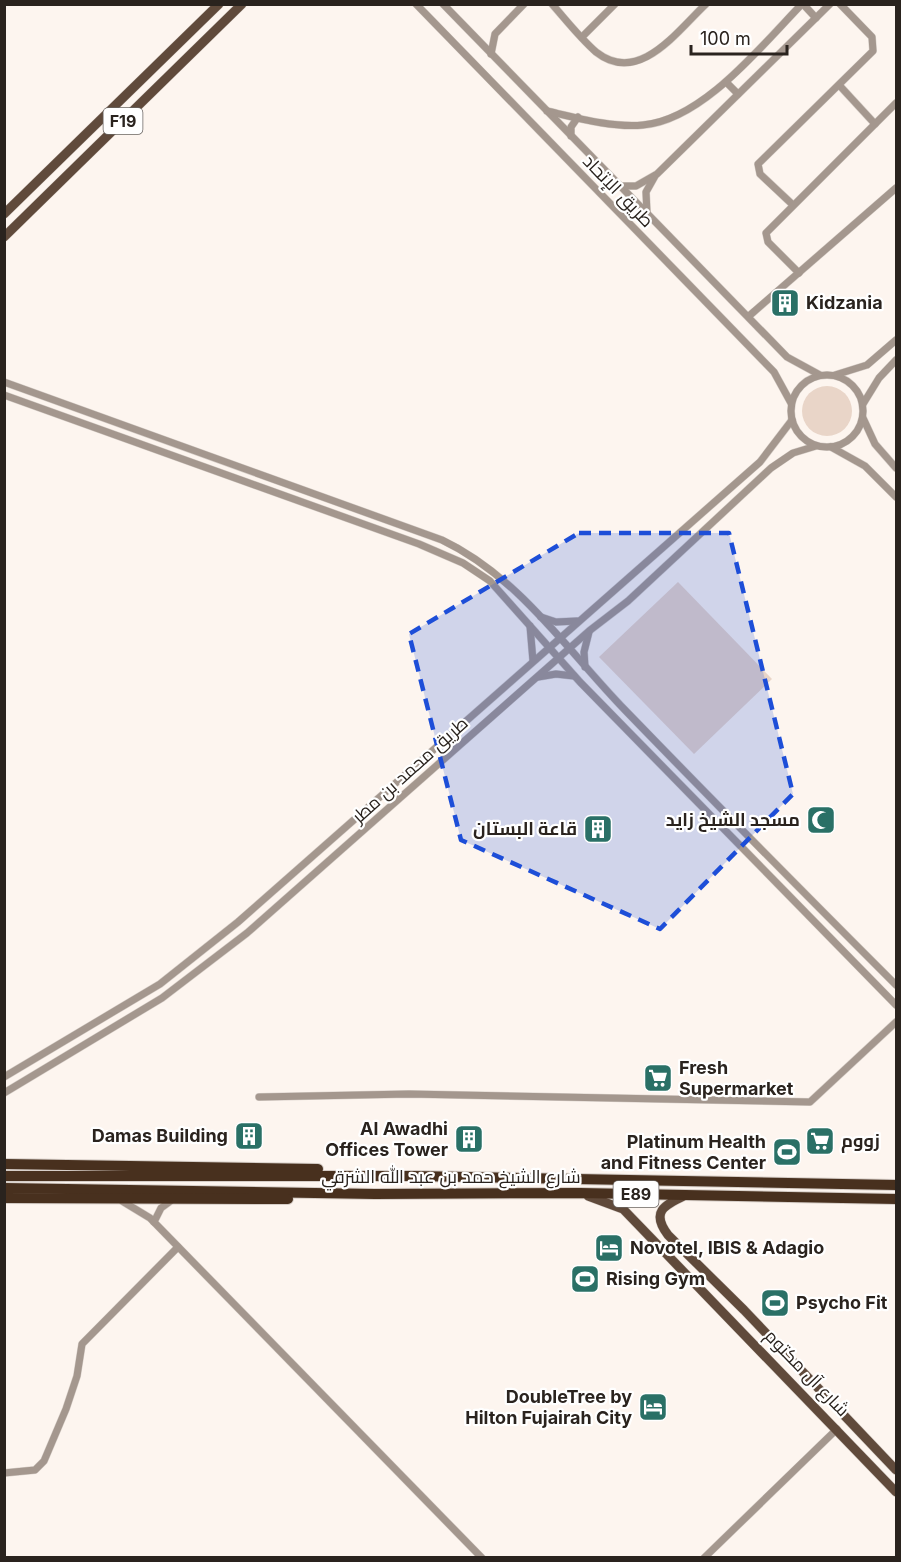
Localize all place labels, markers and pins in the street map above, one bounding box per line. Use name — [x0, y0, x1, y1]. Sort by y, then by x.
building icon: Kidzania — [769, 287, 801, 319]
place label: Kidzania — [806, 292, 883, 313]
mosque icon: مسجد الشيخ زايد — [805, 804, 837, 836]
place label: مسجد الشيخ زايد — [666, 809, 800, 832]
building icon: قاعة البستان — [582, 813, 614, 845]
place label: قاعة البستان — [473, 818, 577, 839]
place label: Fresh Supermarket — [679, 1057, 794, 1099]
supermarket icon: Fresh Supermarket — [642, 1062, 674, 1094]
place label: Al Awadhi Offices Tower — [325, 1118, 448, 1160]
building icon: Damas Building — [233, 1120, 265, 1152]
building icon: Al Awadhi Offices Tower — [453, 1123, 485, 1155]
place label: Damas Building — [92, 1125, 228, 1146]
supermarket icon: زووم — [804, 1125, 836, 1157]
place label: زووم — [841, 1130, 880, 1153]
place label: Platinum Health and Fitness Center — [601, 1131, 766, 1173]
sports icon: Platinum Health and Fitness Center — [771, 1136, 803, 1168]
hotel icon: Novotel, IBIS & Adagio — [593, 1232, 625, 1264]
place label: Novotel, IBIS & Adagio — [630, 1237, 824, 1258]
sports icon: Rising Gym — [569, 1263, 601, 1295]
place label: Rising Gym — [606, 1268, 705, 1289]
sports icon: Psycho Fit — [759, 1287, 791, 1319]
place label: Psycho Fit — [796, 1292, 888, 1313]
place label: DoubleTree by Hilton Fujairah City — [465, 1386, 632, 1428]
hotel icon: DoubleTree by Hilton Fujairah City — [637, 1391, 669, 1423]

